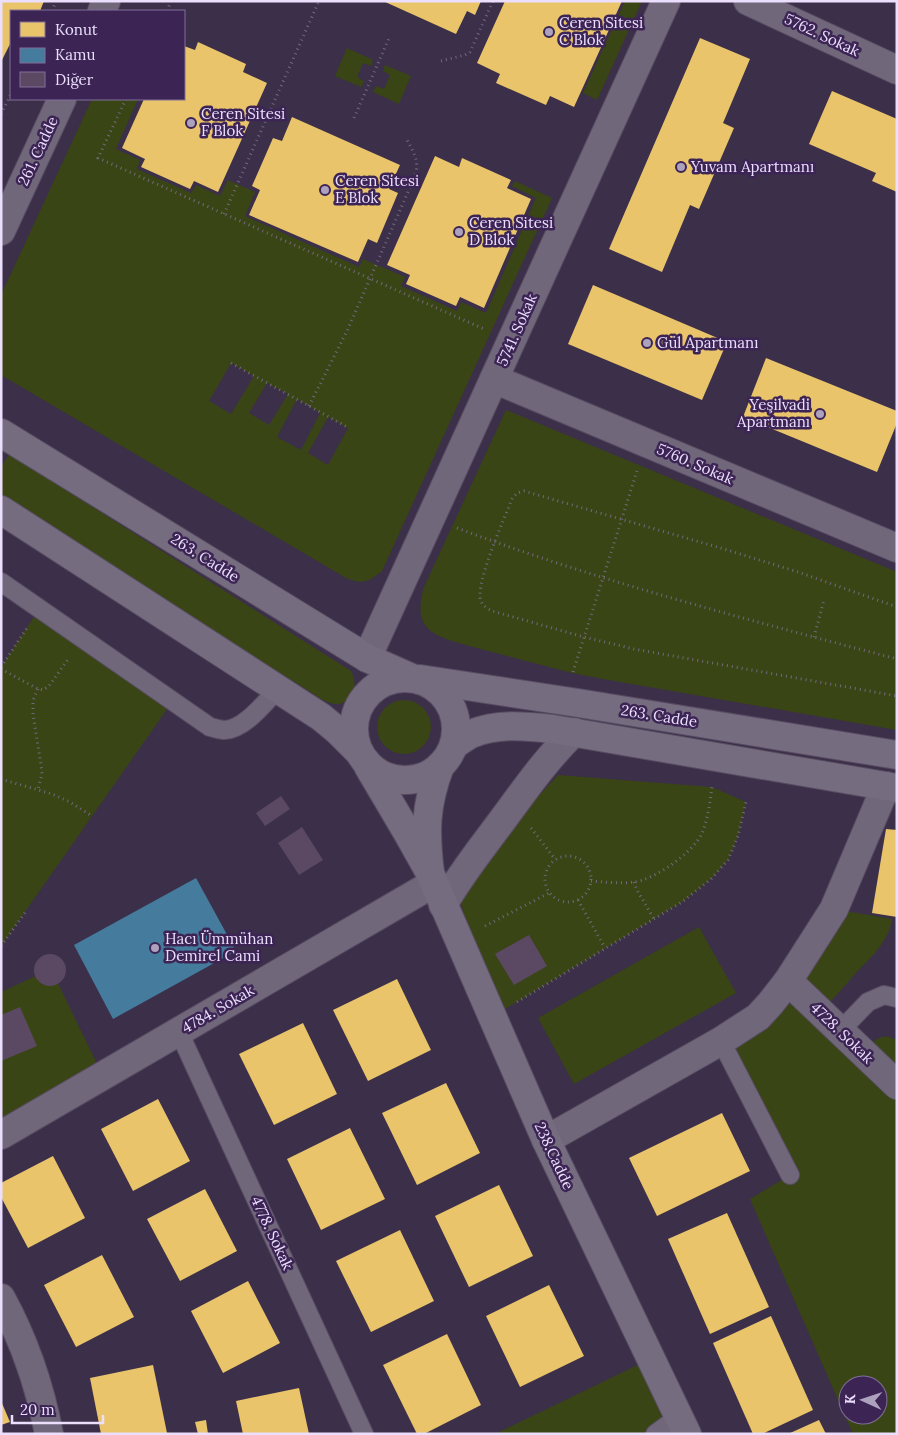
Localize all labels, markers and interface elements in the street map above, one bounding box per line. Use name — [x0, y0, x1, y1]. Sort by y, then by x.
street label: 5762. Sokak — [782, 9, 863, 60]
legend — [10, 10, 185, 100]
place label: Ceren Sitesi C Blok — [559, 13, 643, 49]
text: Konut — [55, 20, 98, 39]
marker: Ceren Sitesi C Blok — [543, 26, 555, 38]
text: Kamu — [55, 45, 95, 64]
text: Diğer — [55, 70, 94, 89]
place label: Ceren Sitesi F Blok — [201, 104, 285, 140]
street label: 261. Cadde — [13, 113, 62, 188]
marker: Ceren Sitesi F Blok — [185, 117, 197, 129]
place label: Yuvam Apartmanı — [690, 157, 814, 176]
marker: Yuvam Apartmanı — [675, 161, 687, 173]
place label: Ceren Sitesi E Blok — [335, 171, 419, 207]
marker: Ceren Sitesi E Blok — [319, 184, 331, 196]
place label: Ceren Sitesi D Blok — [469, 213, 553, 249]
marker: Ceren Sitesi D Blok — [453, 226, 465, 238]
street label: 5741. Sokak — [492, 291, 541, 369]
place label: Gül Apartmanı — [657, 333, 758, 352]
marker: Gül Apartmanı — [641, 337, 653, 349]
place label: Yeşilvadi Apartmanı — [736, 395, 810, 431]
marker: Yeşilvadi Apartmanı — [814, 408, 826, 420]
street label: 5760. Sokak — [654, 439, 736, 488]
street label: 263. Cadde — [168, 529, 243, 586]
street label: 263. Cadde — [620, 700, 699, 731]
place label: Hacı Ümmühan Demirel Cami — [165, 929, 273, 965]
marker: Hacı Ümmühan Demirel Cami — [149, 942, 161, 954]
street label: 4784. Sokak — [178, 980, 257, 1037]
street label: 4728. Sokak — [807, 998, 878, 1067]
street label: 238.Cadde — [531, 1119, 578, 1193]
street label: 4778. Sokak — [247, 1193, 298, 1273]
north arrow — [838, 1375, 888, 1425]
scale bar — [12, 1392, 104, 1424]
text: K — [841, 1394, 859, 1405]
text: 20 m — [20, 1400, 55, 1419]

